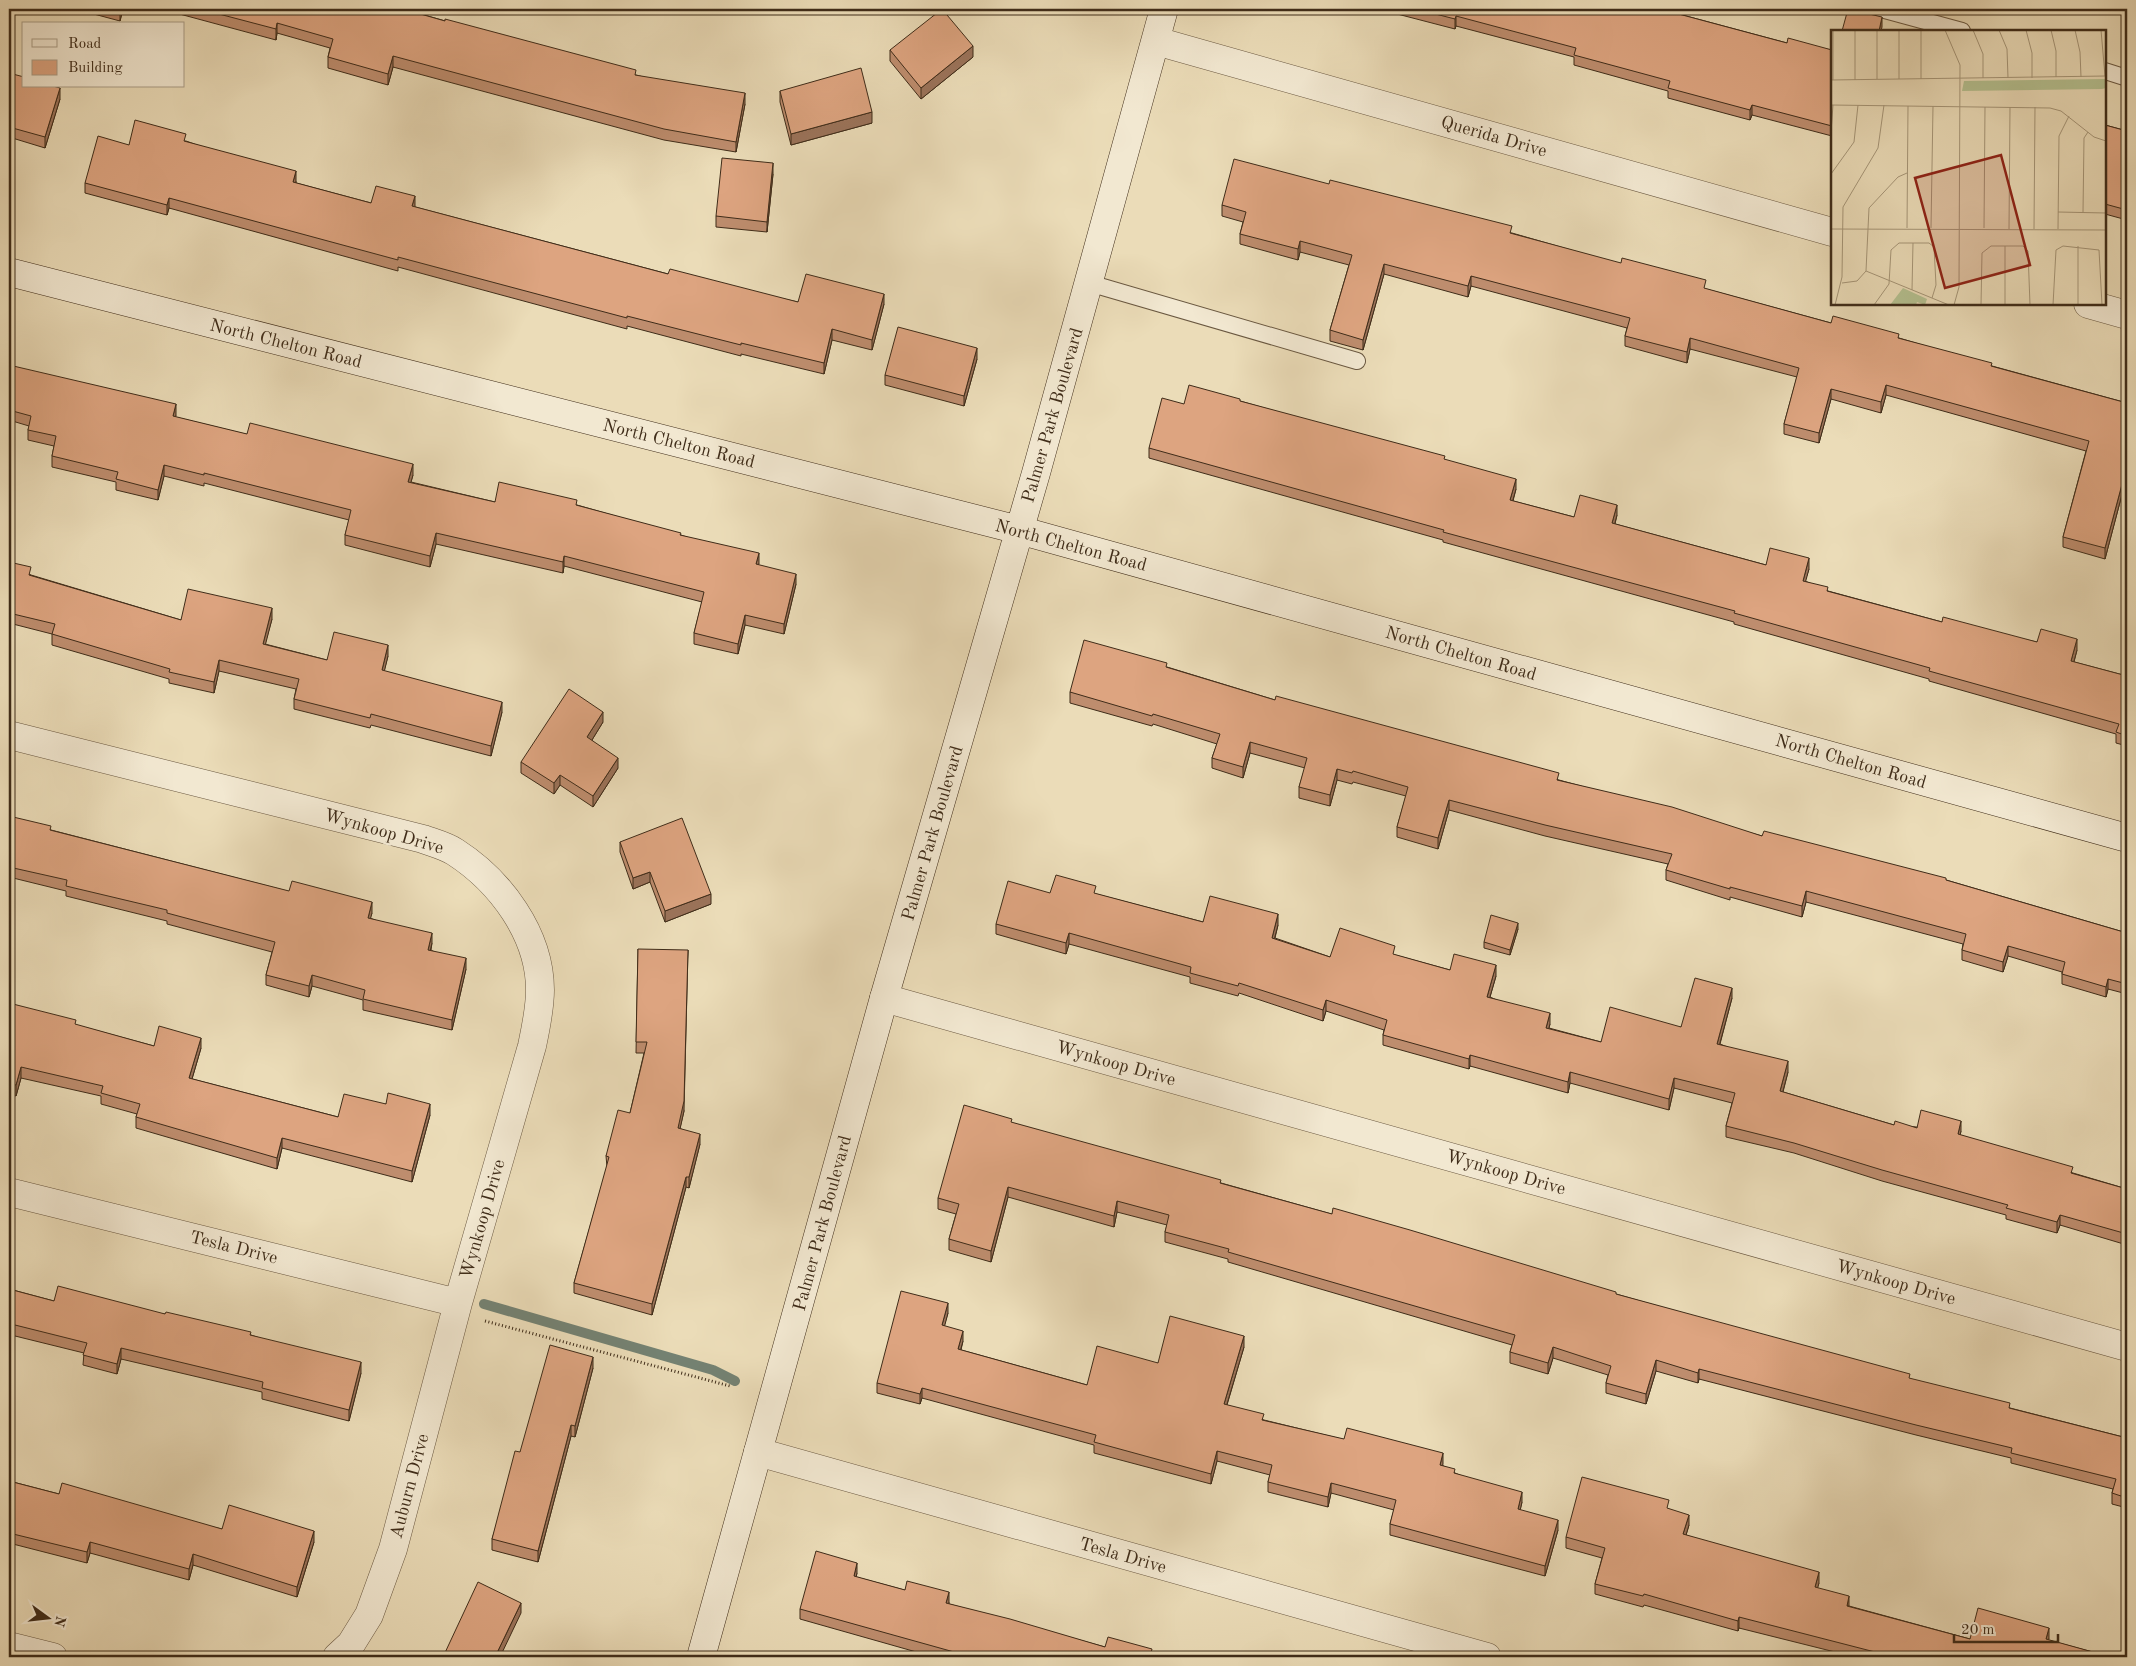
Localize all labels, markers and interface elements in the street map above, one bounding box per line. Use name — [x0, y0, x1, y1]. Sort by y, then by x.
legend — [22, 22, 185, 88]
inset map — [1831, 30, 2106, 305]
text: Road — [68, 37, 102, 52]
text: Building — [68, 61, 123, 76]
street label: Querida Drive — [1439, 113, 1549, 161]
street label: North Chelton Road — [208, 316, 364, 372]
street label: Palmer Park Boulevard — [1019, 326, 1087, 505]
street label: North Chelton Road — [601, 416, 757, 472]
street label: North Chelton Road — [993, 517, 1149, 575]
street label: North Chelton Road — [1383, 624, 1538, 684]
street label: North Chelton Road — [1773, 732, 1928, 792]
street label: Palmer Park Boulevard — [899, 744, 967, 923]
street label: Wynkoop Drive — [322, 806, 445, 858]
street label: Wynkoop Drive — [1054, 1038, 1177, 1090]
street label: Palmer Park Boulevard — [791, 1133, 855, 1313]
street label: Wynkoop Drive — [1444, 1147, 1567, 1199]
street label: Wynkoop Drive — [457, 1158, 509, 1281]
street label: Tesla Drive — [188, 1228, 279, 1268]
street label: Wynkoop Drive — [1834, 1257, 1957, 1309]
street label: Auburn Drive — [387, 1432, 433, 1541]
street label: Tesla Drive — [1077, 1535, 1168, 1577]
north arrow — [22, 1594, 72, 1644]
scale bar — [1954, 1611, 2057, 1643]
text: N — [51, 1614, 68, 1628]
text: 20 m — [1961, 1623, 1995, 1638]

